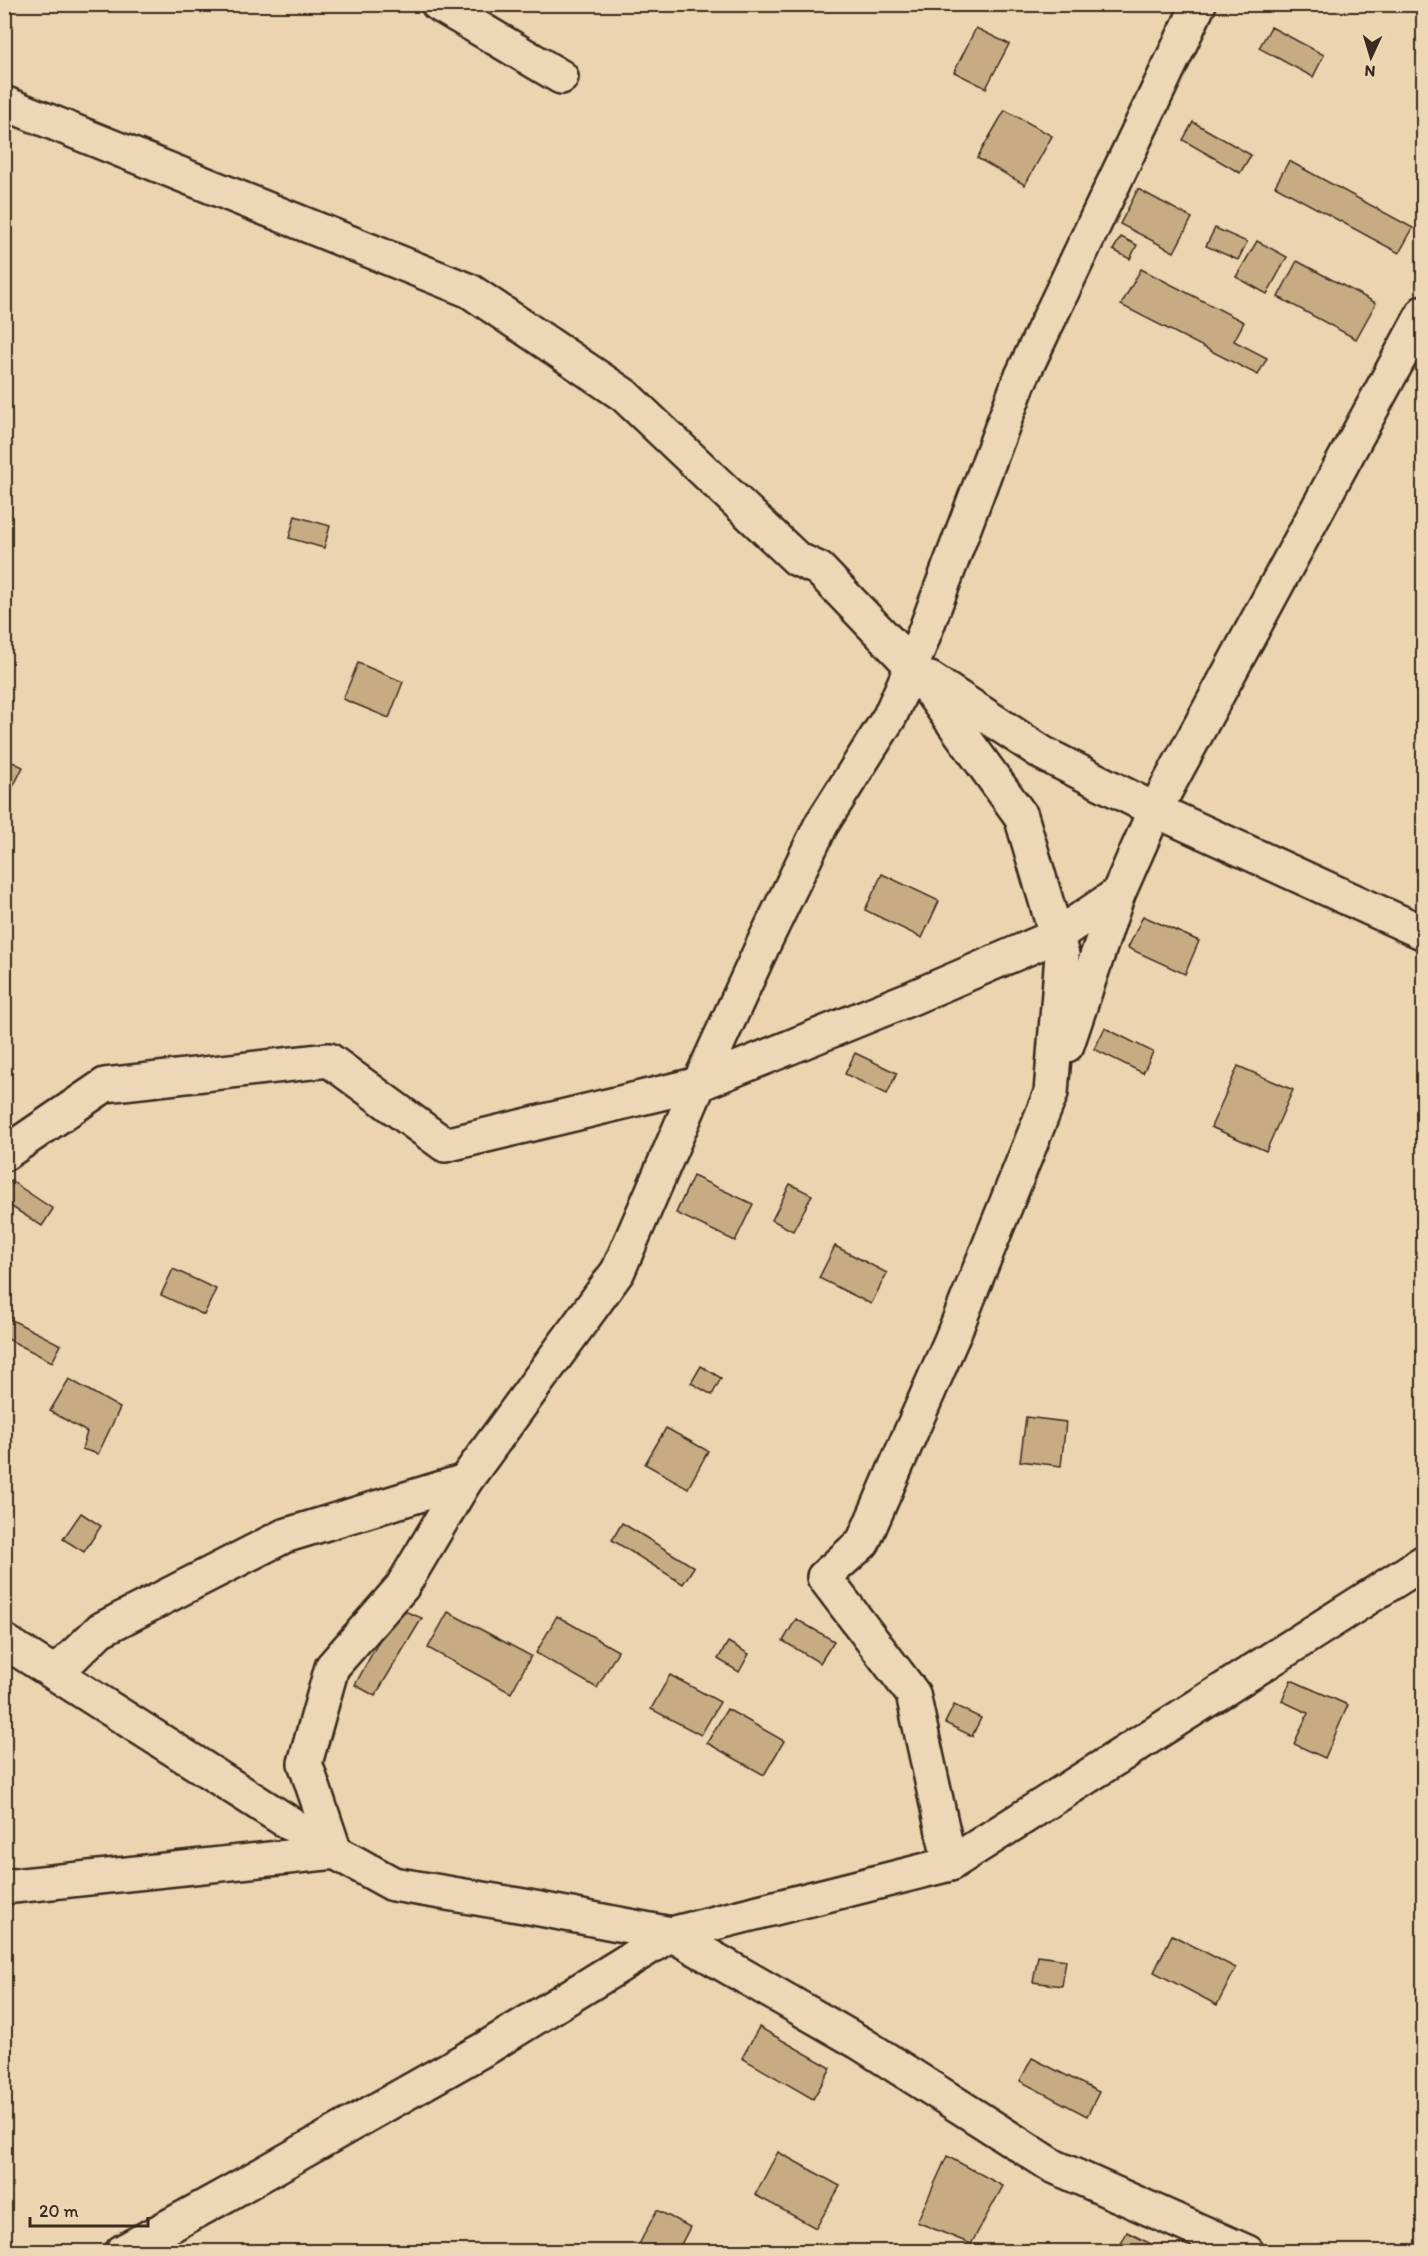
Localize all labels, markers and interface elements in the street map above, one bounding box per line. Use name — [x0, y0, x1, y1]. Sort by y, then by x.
north arrow — [1341, 27, 1401, 87]
text: N — [1364, 62, 1376, 81]
scale bar — [30, 2190, 148, 2228]
text: 20 m — [39, 2200, 79, 2222]

